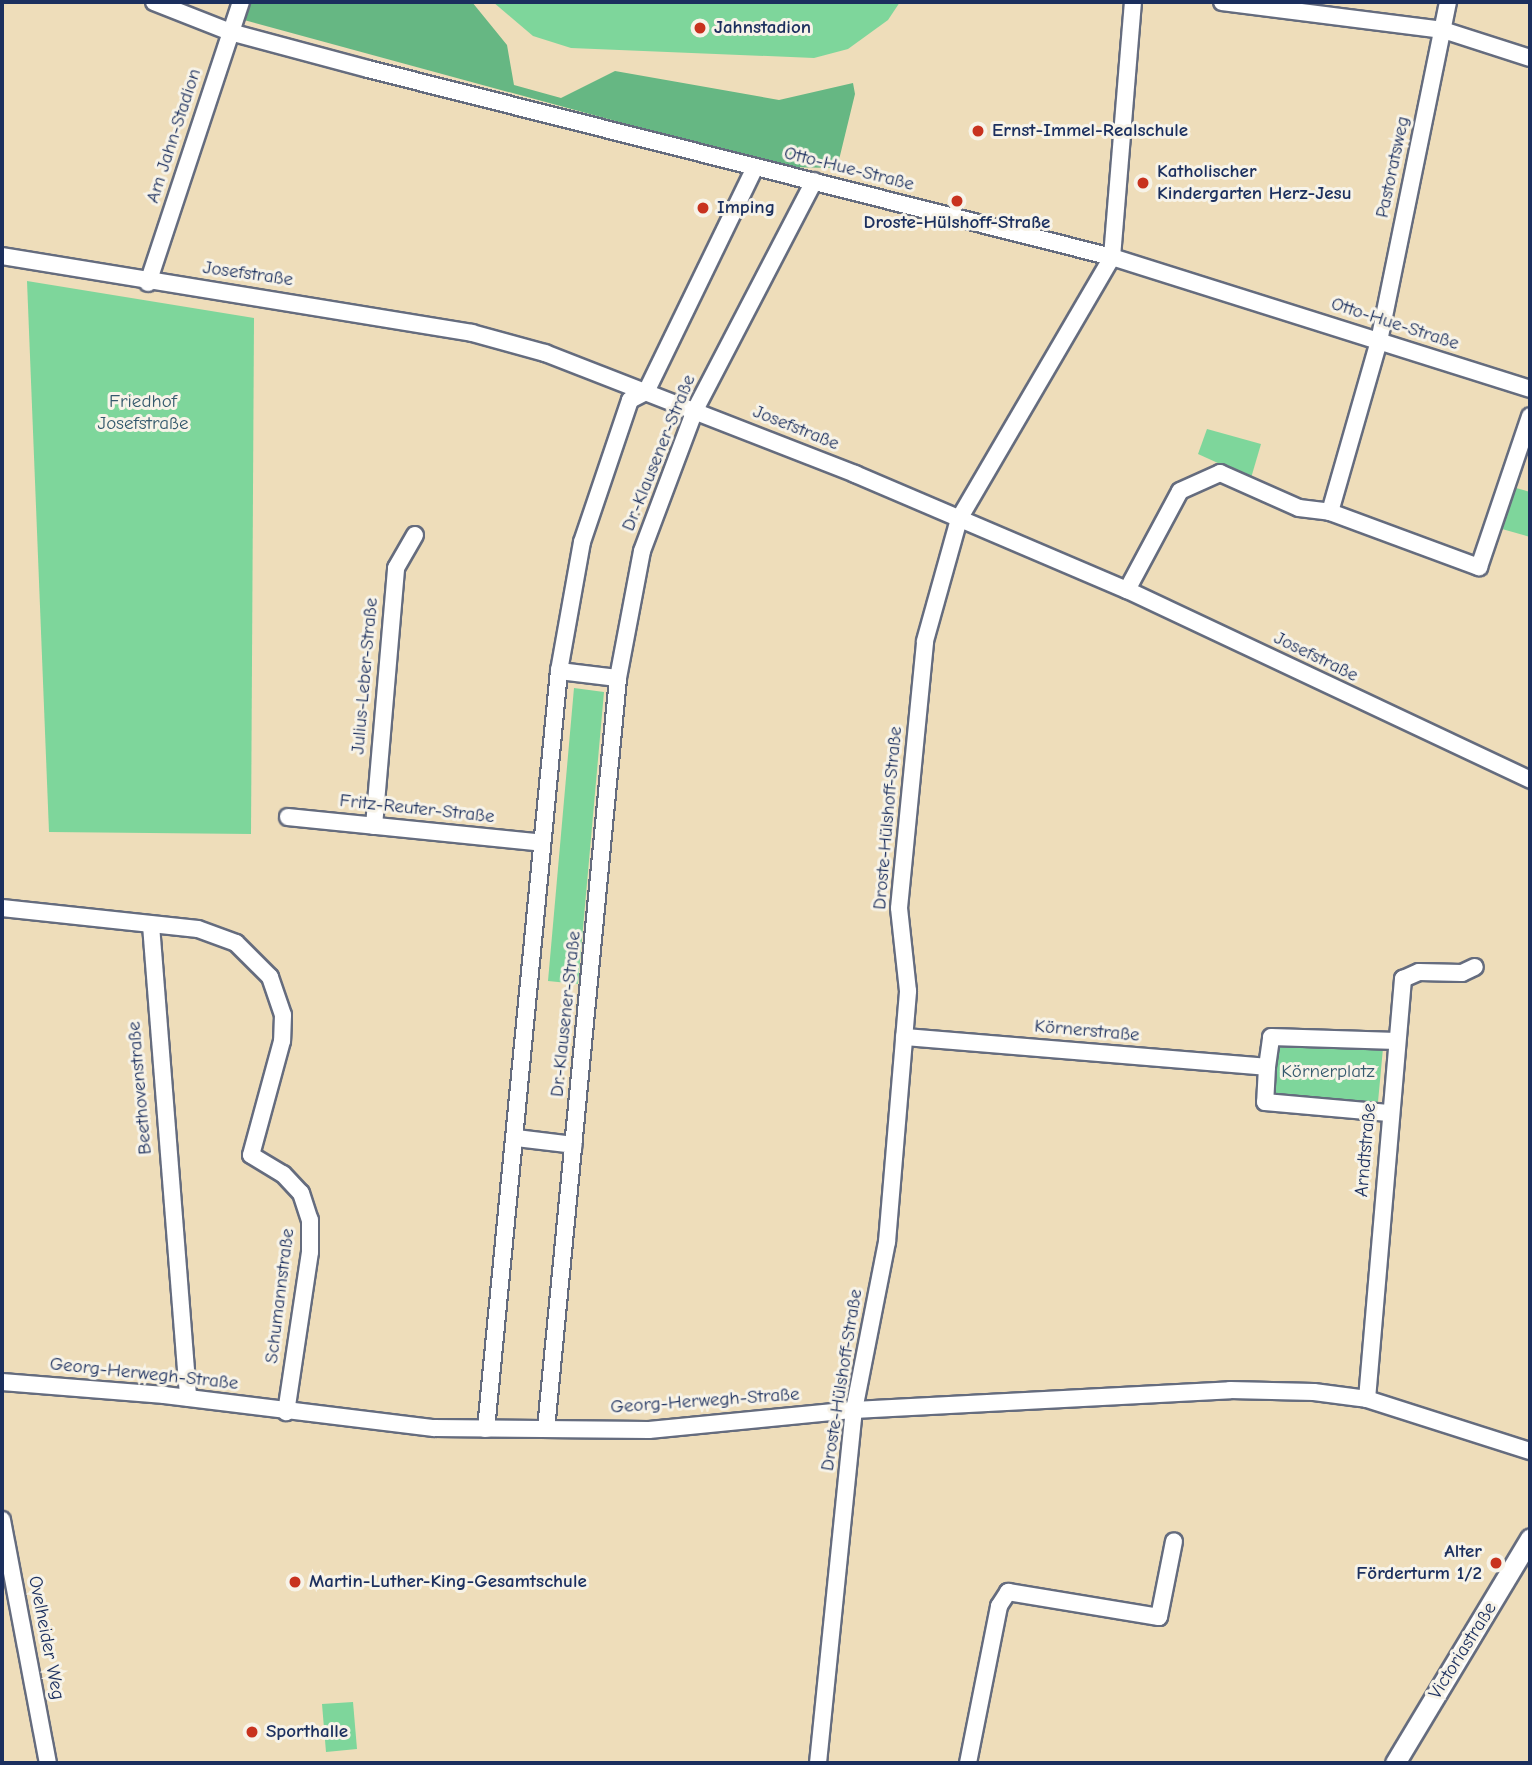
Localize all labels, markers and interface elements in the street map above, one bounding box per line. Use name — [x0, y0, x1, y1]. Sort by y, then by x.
place label: Jahnstadion — [714, 17, 811, 39]
marker: Jahnstadion — [692, 20, 708, 36]
street label: Am Jahn-Stadion — [142, 66, 206, 206]
street label: Pastoratsweg — [1371, 114, 1415, 220]
place label: Ernst-Immel-Realschule — [992, 120, 1188, 142]
marker: Ernst-Immel-Realschule — [970, 123, 986, 139]
street label: Otto-Hue-Straße — [782, 142, 916, 196]
place label: Katholischer Kindergarten Herz-Jesu — [1157, 161, 1352, 205]
marker: Katholischer Kindergarten Herz-Jesu — [1135, 175, 1151, 191]
marker: Droste-Hülshoff-Straße — [949, 193, 965, 209]
place label: Imping — [717, 197, 775, 219]
marker: Imping — [695, 200, 711, 216]
place label: Droste-Hülshoff-Straße — [864, 212, 1050, 234]
street label: Josefstraße — [201, 256, 295, 292]
street label: Otto-Hue-Straße — [1328, 293, 1462, 355]
street label: Dr.-Klausener-Straße — [617, 371, 701, 535]
park label: Friedhof Josefstraße — [97, 391, 189, 435]
street label: Josefstraße — [749, 400, 843, 456]
street label: Julius-Leber-Straße — [347, 597, 383, 755]
street label: Josefstraße — [1270, 627, 1362, 687]
street label: Droste-Hülshoff-Straße — [869, 725, 907, 911]
street label: Fritz-Reuter-Straße — [338, 790, 496, 828]
street label: Dr.-Klausener-Straße — [546, 930, 586, 1098]
street label: Körnerstraße — [1033, 1015, 1141, 1047]
street label: Beethovenstraße — [123, 1020, 157, 1156]
park label: Körnerplatz — [1281, 1061, 1375, 1083]
street label: Arndtstraße — [1351, 1102, 1381, 1198]
street label: Schumannstraße — [260, 1227, 300, 1365]
street label: Droste-Hülshoff-Straße — [816, 1287, 868, 1473]
street label: Georg-Herwegh-Straße — [49, 1353, 239, 1395]
street label: Georg-Herwegh-Straße — [610, 1383, 800, 1419]
place label: Alter Förderturm 1/2 — [1356, 1541, 1482, 1585]
marker: Alter Förderturm 1/2 — [1488, 1555, 1504, 1571]
place label: Martin-Luther-King-Gesamtschule — [309, 1571, 587, 1593]
street label: Ovelheider Weg — [23, 1574, 69, 1702]
marker: Martin-Luther-King-Gesamtschule — [287, 1574, 303, 1590]
street label: Victoriastraße — [1424, 1598, 1502, 1704]
place label: Sporthalle — [266, 1721, 348, 1743]
marker: Sporthalle — [244, 1724, 260, 1740]

